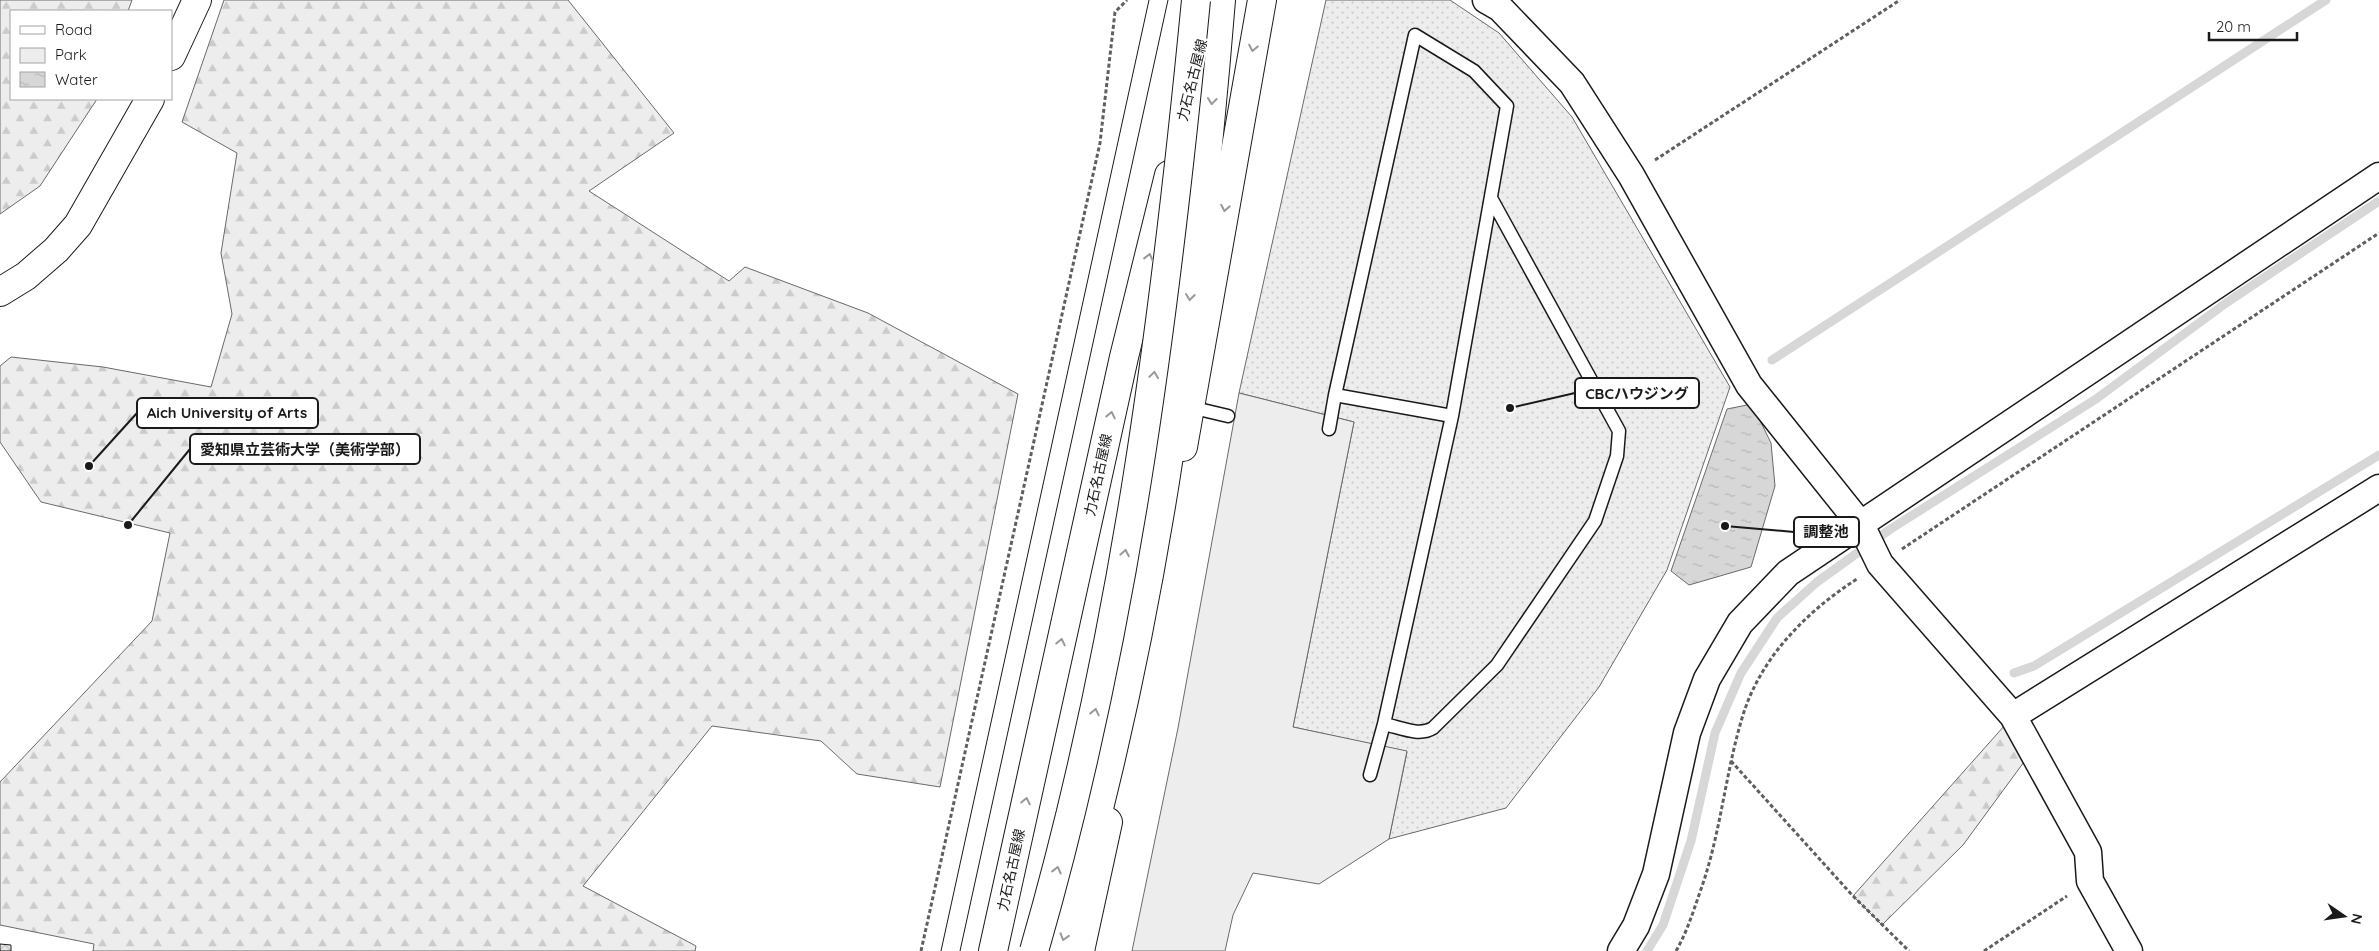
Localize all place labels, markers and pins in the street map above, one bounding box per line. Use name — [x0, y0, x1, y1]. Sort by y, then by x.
callout: CBCハウジング — [1575, 378, 1699, 408]
callout: Aich University of Arts — [137, 398, 318, 428]
callout: 愛知県立芸術大学（美術学部） — [190, 434, 420, 464]
callout: 調整池 — [1794, 517, 1859, 547]

